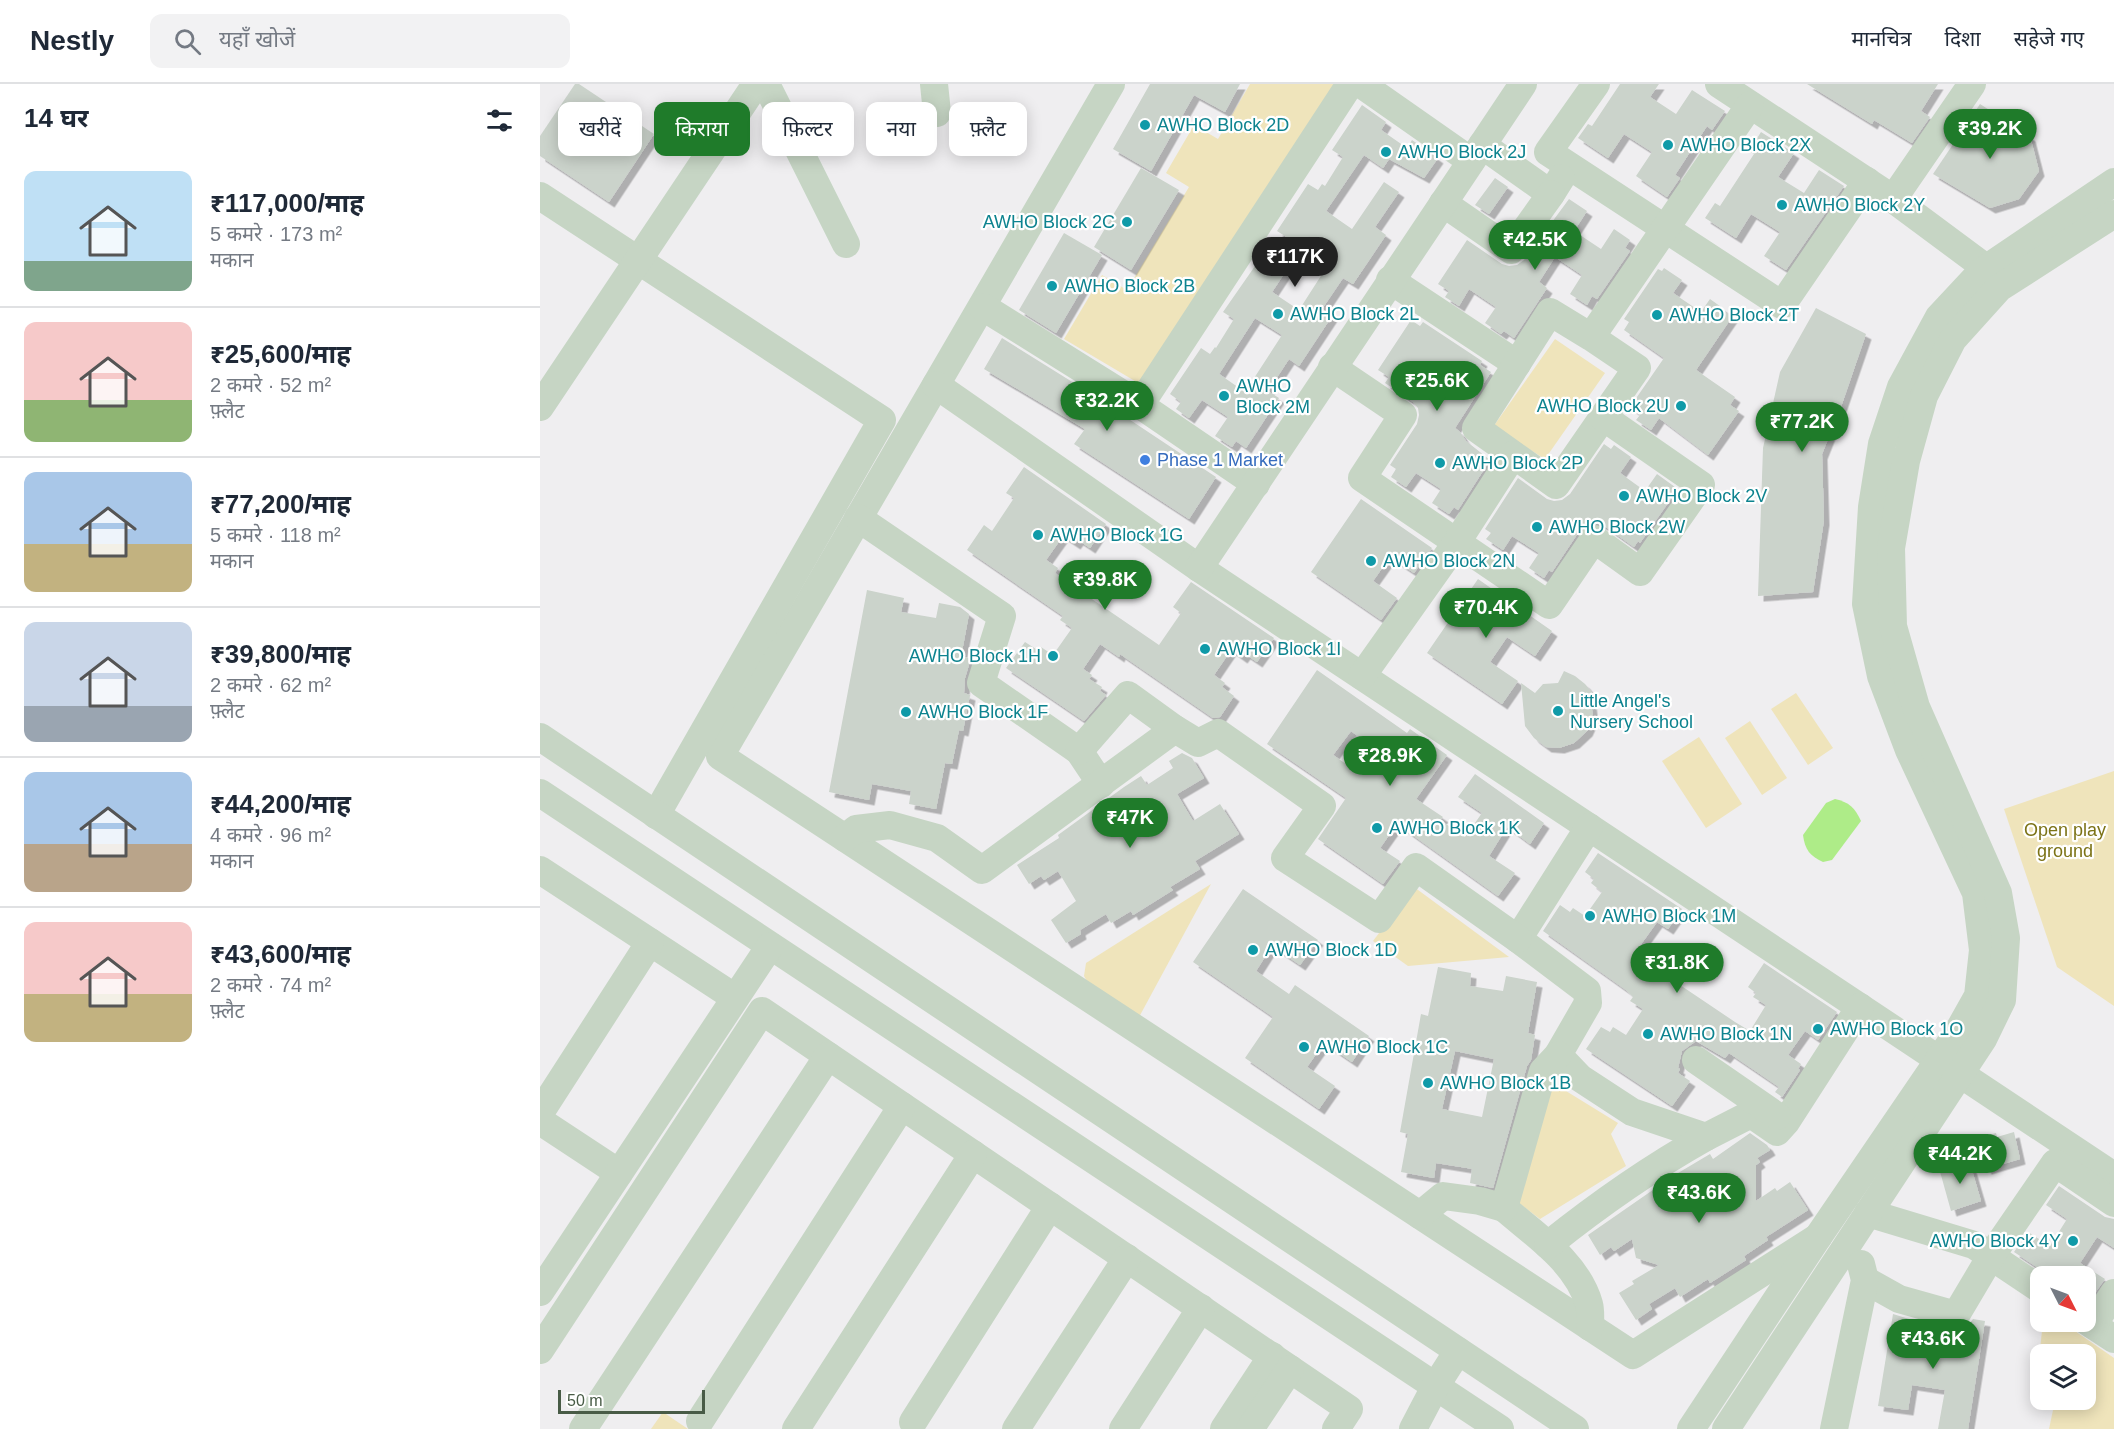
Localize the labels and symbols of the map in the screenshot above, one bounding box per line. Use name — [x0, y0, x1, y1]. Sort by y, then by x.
pin: ₹39.2K — [1941, 109, 2039, 160]
place label: AWHO Block 2D — [1157, 115, 1289, 135]
marker: AWHO Block 2D — [1138, 118, 1152, 132]
place label: AWHO Block 2X — [1680, 135, 1811, 155]
marker: AWHO Block 2X — [1661, 138, 1675, 152]
place label: AWHO Block 2J — [1398, 142, 1526, 162]
marker: AWHO Block 2J — [1379, 145, 1393, 159]
place label: AWHO Block 2Y — [1794, 195, 1925, 215]
marker: AWHO Block 2Y — [1775, 198, 1789, 212]
place label: AWHO Block 2C — [983, 212, 1115, 232]
marker: AWHO Block 2C — [1120, 215, 1134, 229]
pin: ₹42.5K — [1486, 220, 1584, 271]
pin: ₹117K — [1253, 237, 1337, 288]
place label: AWHO Block 2B — [1064, 276, 1195, 296]
marker: AWHO Block 2B — [1045, 279, 1059, 293]
place label: AWHO Block 2L — [1290, 304, 1419, 324]
place label: AWHO Block 2T — [1669, 305, 1799, 325]
marker: AWHO Block 2L — [1271, 307, 1285, 321]
marker: AWHO Block 2T — [1650, 308, 1664, 322]
pin: ₹25.6K — [1388, 361, 1486, 412]
place label: AWHO Block 2M — [1236, 376, 1310, 417]
pin: ₹32.2K — [1058, 381, 1156, 432]
marker: AWHO Block 2M — [1217, 389, 1231, 403]
place label: AWHO Block 2U — [1537, 396, 1669, 416]
marker: AWHO Block 2U — [1674, 399, 1688, 413]
pin: ₹77.2K — [1753, 402, 1851, 453]
place label: Phase 1 Market — [1157, 450, 1283, 470]
marker: Phase 1 Market — [1138, 453, 1152, 467]
place label: AWHO Block 2P — [1452, 453, 1583, 473]
marker: AWHO Block 2P — [1433, 456, 1447, 470]
place label: AWHO Block 2V — [1636, 486, 1767, 506]
marker: AWHO Block 2V — [1617, 489, 1631, 503]
place label: AWHO Block 2W — [1549, 517, 1685, 537]
marker: AWHO Block 2W — [1530, 520, 1544, 534]
place label: AWHO Block 1G — [1050, 525, 1183, 545]
marker: AWHO Block 1G — [1031, 528, 1045, 542]
place label: AWHO Block 2N — [1383, 551, 1515, 571]
marker: AWHO Block 2N — [1364, 554, 1378, 568]
pin: ₹39.8K — [1056, 560, 1154, 611]
pin: ₹70.4K — [1437, 588, 1535, 639]
place label: AWHO Block 1I — [1217, 639, 1341, 659]
marker: AWHO Block 1I — [1198, 642, 1212, 656]
place label: AWHO Block 1H — [909, 646, 1041, 666]
marker: AWHO Block 1H — [1046, 649, 1060, 663]
place label: Little Angel's Nursery School — [1570, 691, 1693, 732]
place label: AWHO Block 1F — [918, 702, 1048, 722]
marker: Little Angel's Nursery School — [1551, 704, 1565, 718]
marker: AWHO Block 1F — [899, 705, 913, 719]
pin: ₹28.9K — [1341, 736, 1439, 787]
pin: ₹47K — [1094, 798, 1166, 849]
place label: AWHO Block 1K — [1389, 818, 1520, 838]
park label: Open play ground — [2024, 820, 2106, 861]
marker: AWHO Block 1K — [1370, 821, 1384, 835]
place label: AWHO Block 1M — [1602, 906, 1736, 926]
marker: AWHO Block 1M — [1583, 909, 1597, 923]
place label: AWHO Block 1D — [1265, 940, 1397, 960]
marker: AWHO Block 1D — [1246, 943, 1260, 957]
pin: ₹31.8K — [1628, 943, 1726, 994]
place label: AWHO Block 1O — [1830, 1019, 1963, 1039]
marker: AWHO Block 1O — [1811, 1022, 1825, 1036]
place label: AWHO Block 1N — [1660, 1024, 1792, 1044]
marker: AWHO Block 1N — [1641, 1027, 1655, 1041]
place label: AWHO Block 1C — [1316, 1037, 1448, 1057]
marker: AWHO Block 1C — [1297, 1040, 1311, 1054]
place label: AWHO Block 1B — [1440, 1073, 1571, 1093]
marker: AWHO Block 1B — [1421, 1076, 1435, 1090]
pin: ₹44.2K — [1911, 1134, 2009, 1185]
pin: ₹43.6K — [1650, 1173, 1748, 1224]
place label: AWHO Block 4Y — [1930, 1231, 2061, 1251]
marker: AWHO Block 4Y — [2066, 1234, 2080, 1248]
north arrow — [2030, 1266, 2096, 1332]
pin: ₹43.6K — [1884, 1319, 1982, 1370]
scale bar — [558, 1387, 705, 1414]

